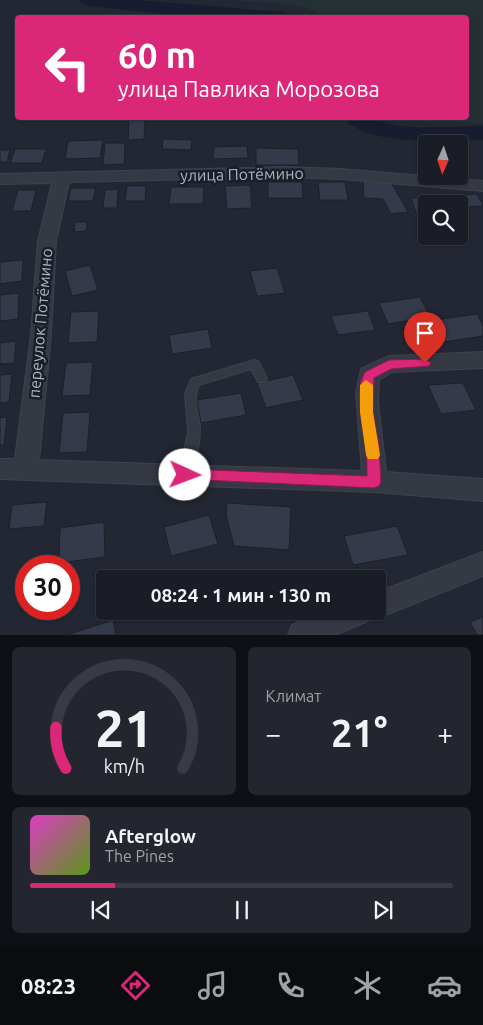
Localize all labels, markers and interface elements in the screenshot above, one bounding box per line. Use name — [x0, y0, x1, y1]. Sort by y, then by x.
icon: left — [35, 35, 100, 100]
text: 60 m — [118, 35, 196, 75]
text: улица Павлика Морозова — [118, 76, 380, 101]
north arrow — [418, 135, 468, 185]
map controls — [418, 135, 468, 245]
street label: улица Потёмино — [180, 164, 304, 184]
button: search — [418, 195, 468, 245]
street label: переулок Потёмино — [24, 247, 56, 399]
pin — [404, 312, 446, 363]
icon: arrive — [411, 319, 439, 347]
position arrow — [158, 448, 210, 500]
speed limit sign: 30 — [15, 555, 80, 620]
text: 08:24 · 1 мин · 130 m — [151, 584, 331, 606]
text: Климат — [266, 687, 321, 705]
text: 21 — [94, 699, 153, 757]
text: 21° — [331, 712, 387, 754]
text: − — [266, 718, 281, 749]
text: + — [437, 718, 453, 749]
text: km/h — [103, 756, 144, 776]
text: Afterglow — [105, 825, 196, 847]
text: The Pines — [105, 847, 174, 865]
icon: previous — [87, 896, 115, 924]
icon: pause — [228, 896, 256, 924]
icon: next — [369, 896, 397, 924]
icon: directions — [118, 968, 153, 1003]
icon: music — [195, 968, 230, 1003]
icon: phone — [273, 968, 308, 1003]
icon: climate — [350, 968, 385, 1003]
icon: car — [427, 968, 462, 1003]
text: 08:23 — [21, 973, 76, 998]

